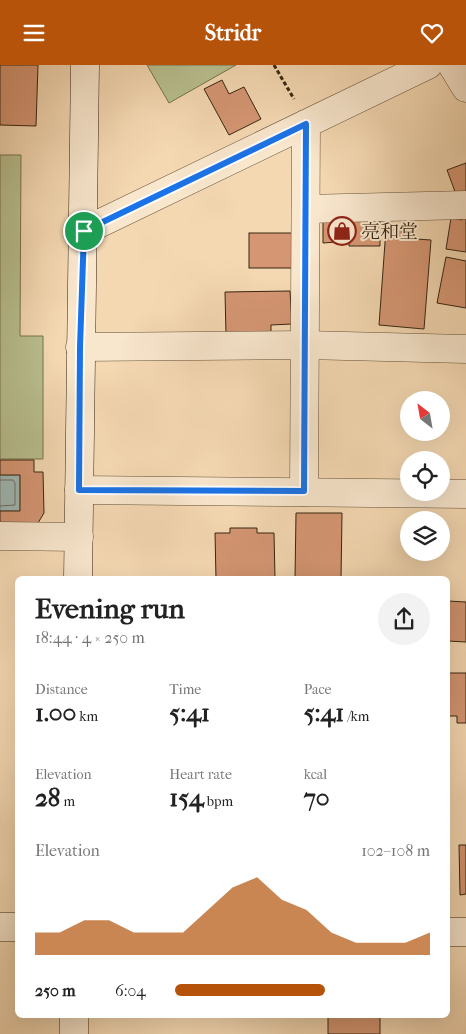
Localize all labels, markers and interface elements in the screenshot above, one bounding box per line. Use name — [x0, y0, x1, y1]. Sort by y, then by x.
icon: menu — [20, 19, 48, 47]
icon: heart — [418, 19, 446, 47]
text: Stridr — [205, 20, 261, 46]
pin — [63, 210, 105, 252]
shop icon: 亮和堂 — [327, 216, 357, 246]
icon: arrive — [70, 217, 98, 245]
place label: 亮和堂 — [361, 221, 418, 243]
north arrow — [400, 391, 450, 441]
map controls — [400, 391, 450, 561]
button: locate — [400, 451, 450, 501]
button: layers — [400, 511, 450, 561]
text: Evening run — [35, 592, 185, 625]
button: share — [378, 593, 430, 645]
text: 18:44 · 4 × 250 m — [35, 628, 145, 647]
text: Distance — [35, 681, 88, 698]
text: Time — [169, 681, 201, 698]
text: Pace — [304, 681, 332, 698]
text: 1.00 — [35, 698, 76, 727]
text: 5:41 — [169, 698, 210, 727]
text: 5:41 — [304, 698, 344, 727]
text: km — [76, 708, 98, 725]
text: /km — [344, 708, 369, 725]
text: Elevation — [35, 766, 92, 783]
text: Heart rate — [169, 766, 232, 783]
text: kcal — [304, 766, 327, 783]
text: 28 — [35, 783, 60, 812]
text: 154 — [169, 783, 204, 812]
text: 70 — [304, 783, 329, 812]
text: m — [60, 793, 75, 810]
text: bpm — [204, 793, 233, 810]
text: Elevation — [35, 841, 100, 860]
text: 102–108 m — [361, 841, 430, 860]
text: 250 m — [35, 981, 76, 1000]
text: 6:04 — [115, 981, 146, 1000]

